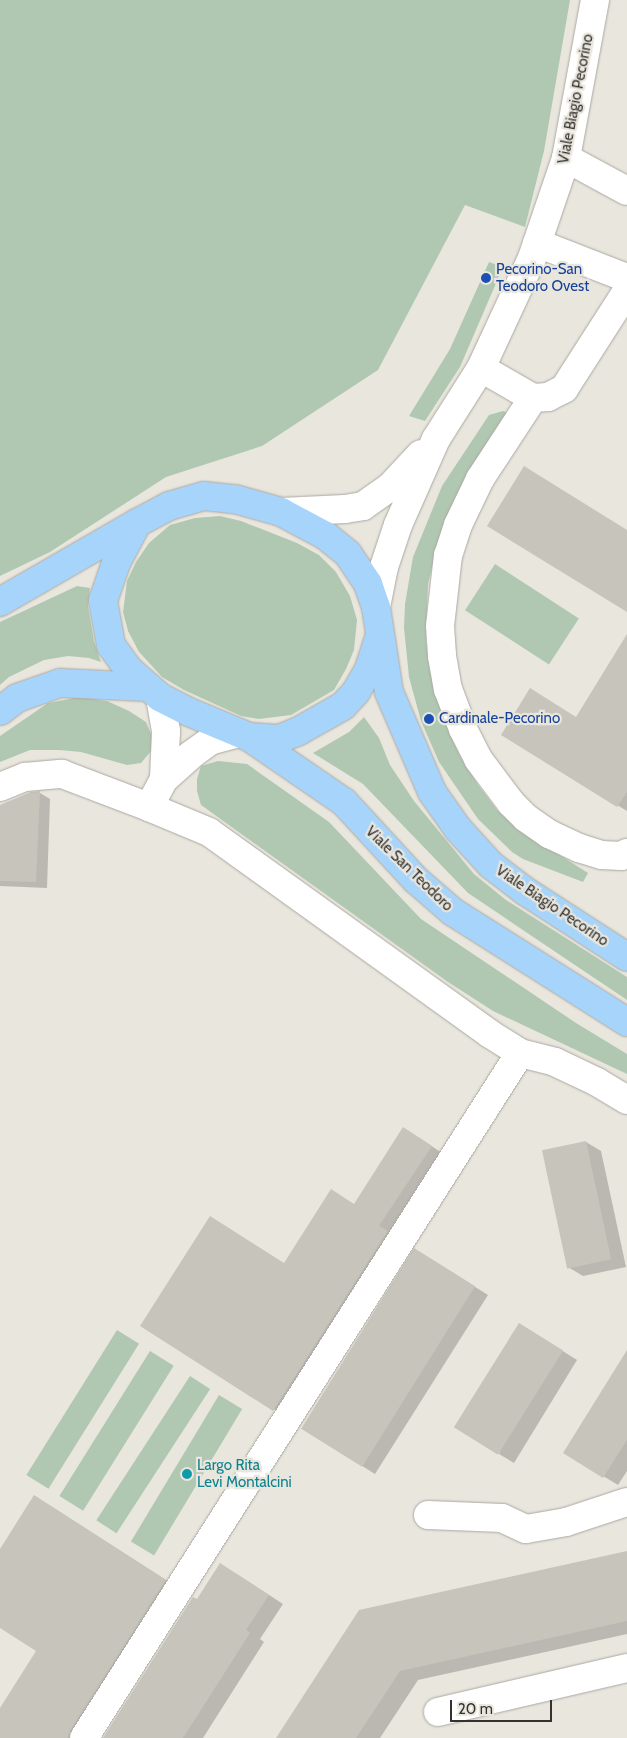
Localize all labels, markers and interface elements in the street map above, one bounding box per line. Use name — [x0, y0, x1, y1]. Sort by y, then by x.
street label: Viale Biagio Pecorino — [555, 32, 597, 166]
place label: Pecorino-San Teodoro Ovest — [496, 260, 589, 295]
marker: Pecorino-San Teodoro Ovest — [480, 272, 492, 284]
place label: Cardinale-Pecorino — [439, 710, 560, 728]
marker: Cardinale-Pecorino — [423, 713, 435, 725]
street label: Viale San Teodoro — [362, 823, 456, 915]
street label: Viale Biagio Pecorino — [492, 862, 612, 950]
place label: Largo Rita Levi Montalcini — [197, 1456, 292, 1491]
marker: Largo Rita Levi Montalcini — [181, 1468, 193, 1480]
scale bar — [452, 1690, 554, 1722]
text: 20 m — [458, 1700, 493, 1718]

